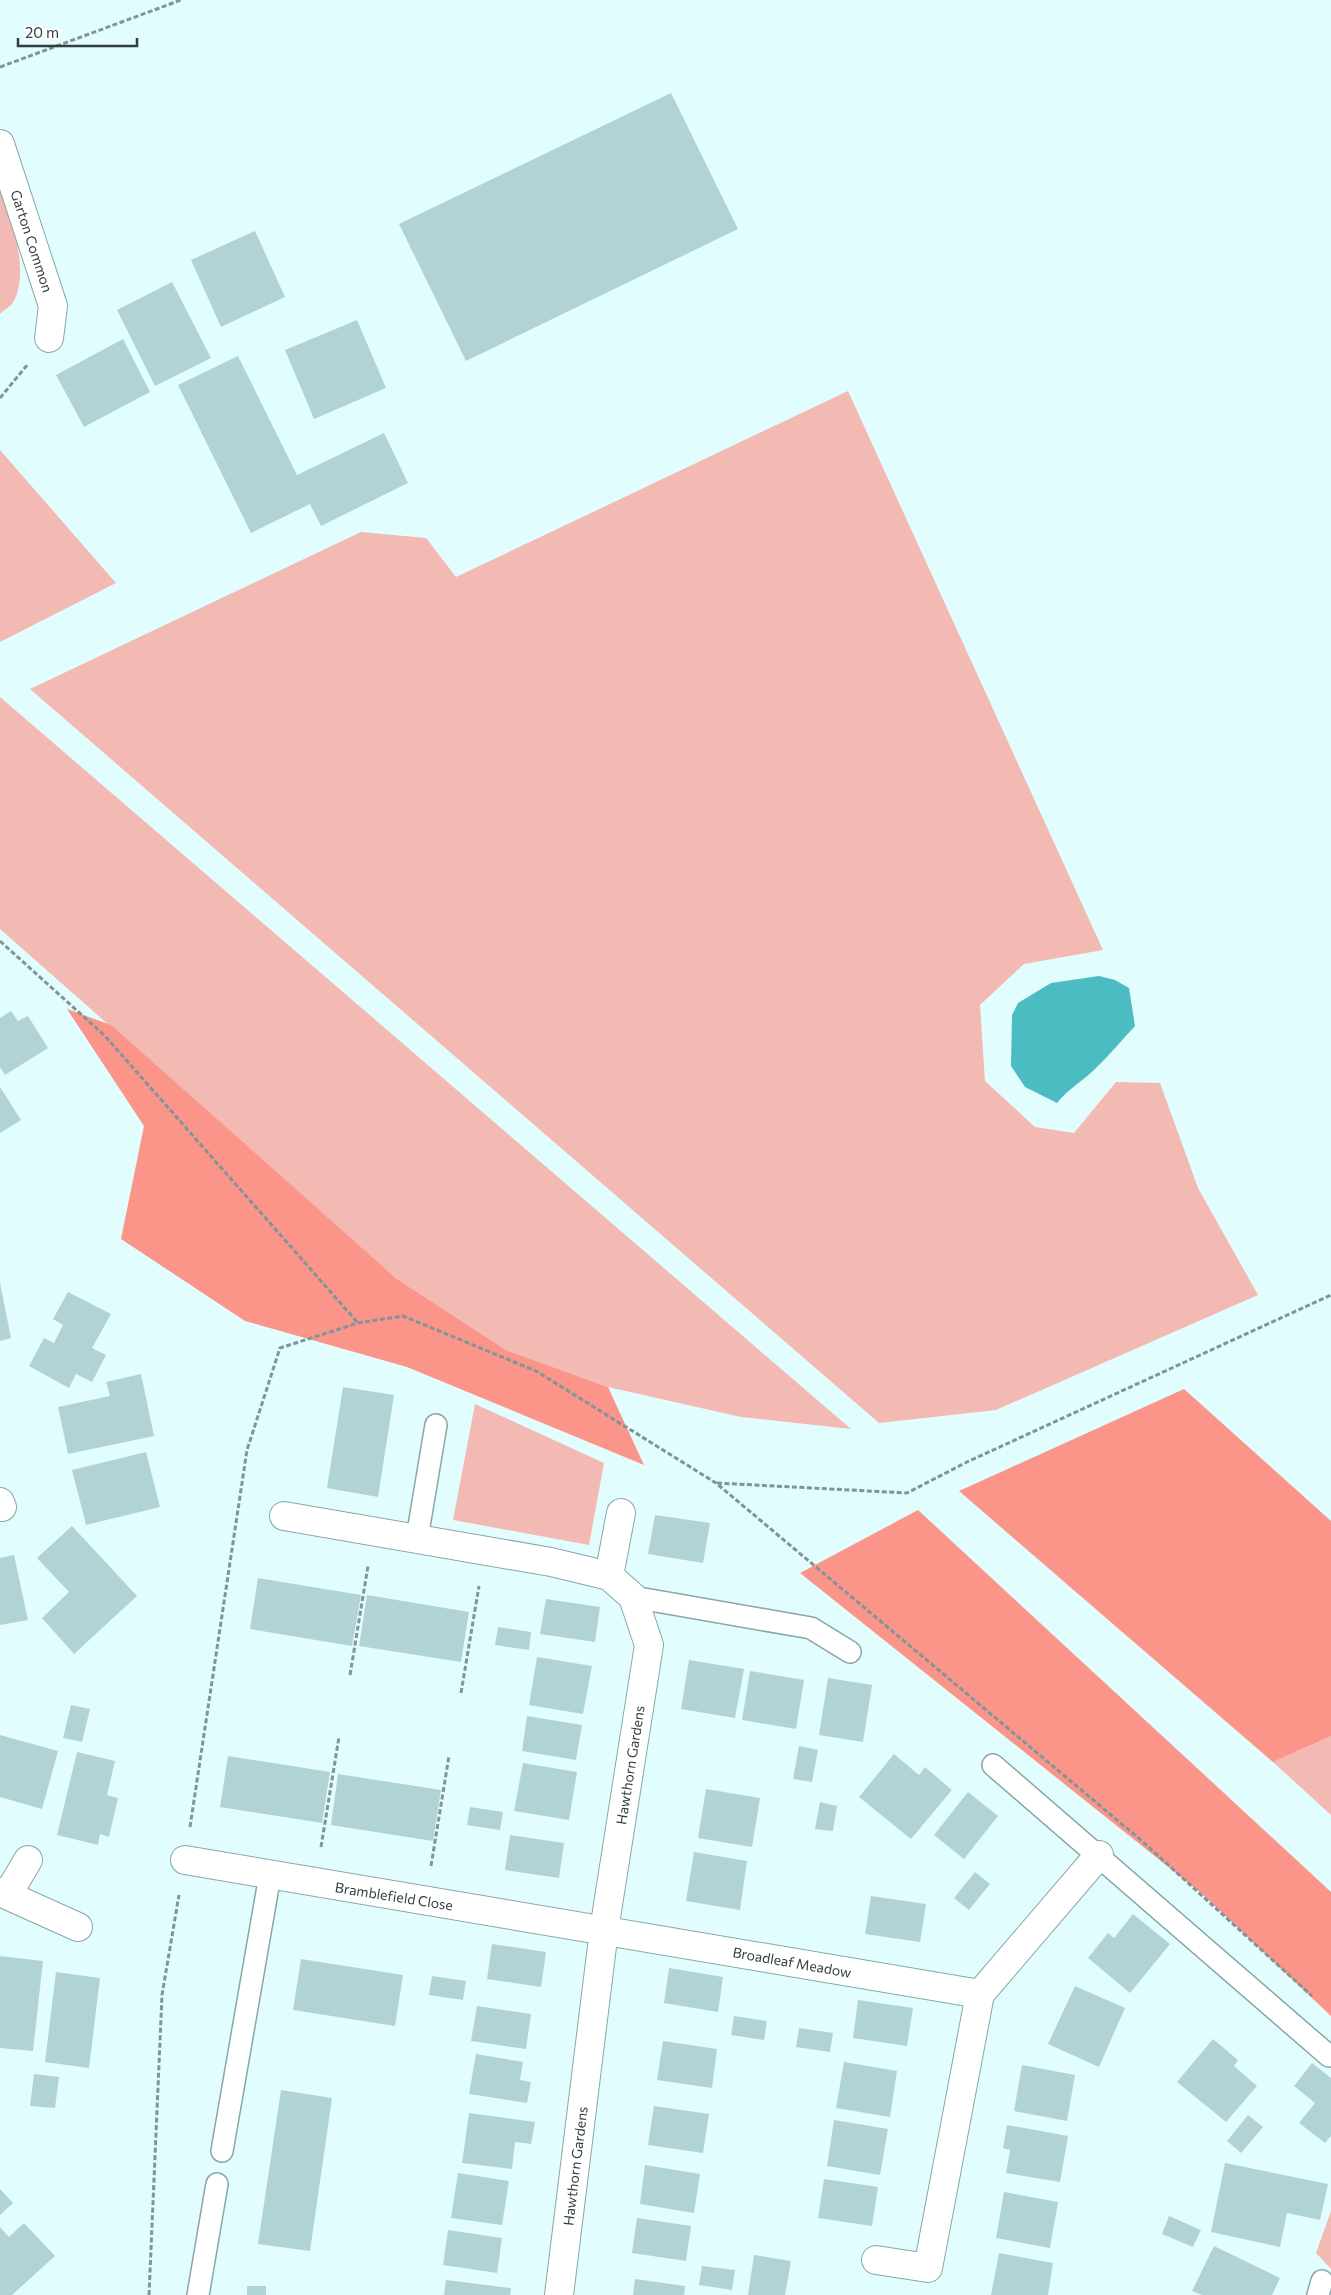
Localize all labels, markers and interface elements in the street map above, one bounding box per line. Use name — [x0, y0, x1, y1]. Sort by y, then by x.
scale bar — [18, 15, 136, 47]
text: 20 m — [25, 23, 59, 41]
street label: Garton Common — [7, 188, 57, 294]
street label: Hawthorn Gardens — [612, 1704, 648, 1826]
street label: Bramblefield Close — [334, 1878, 454, 1914]
street label: Broadleaf Meadow — [731, 1943, 853, 1981]
street label: Hawthorn Gardens — [559, 2105, 591, 2227]

